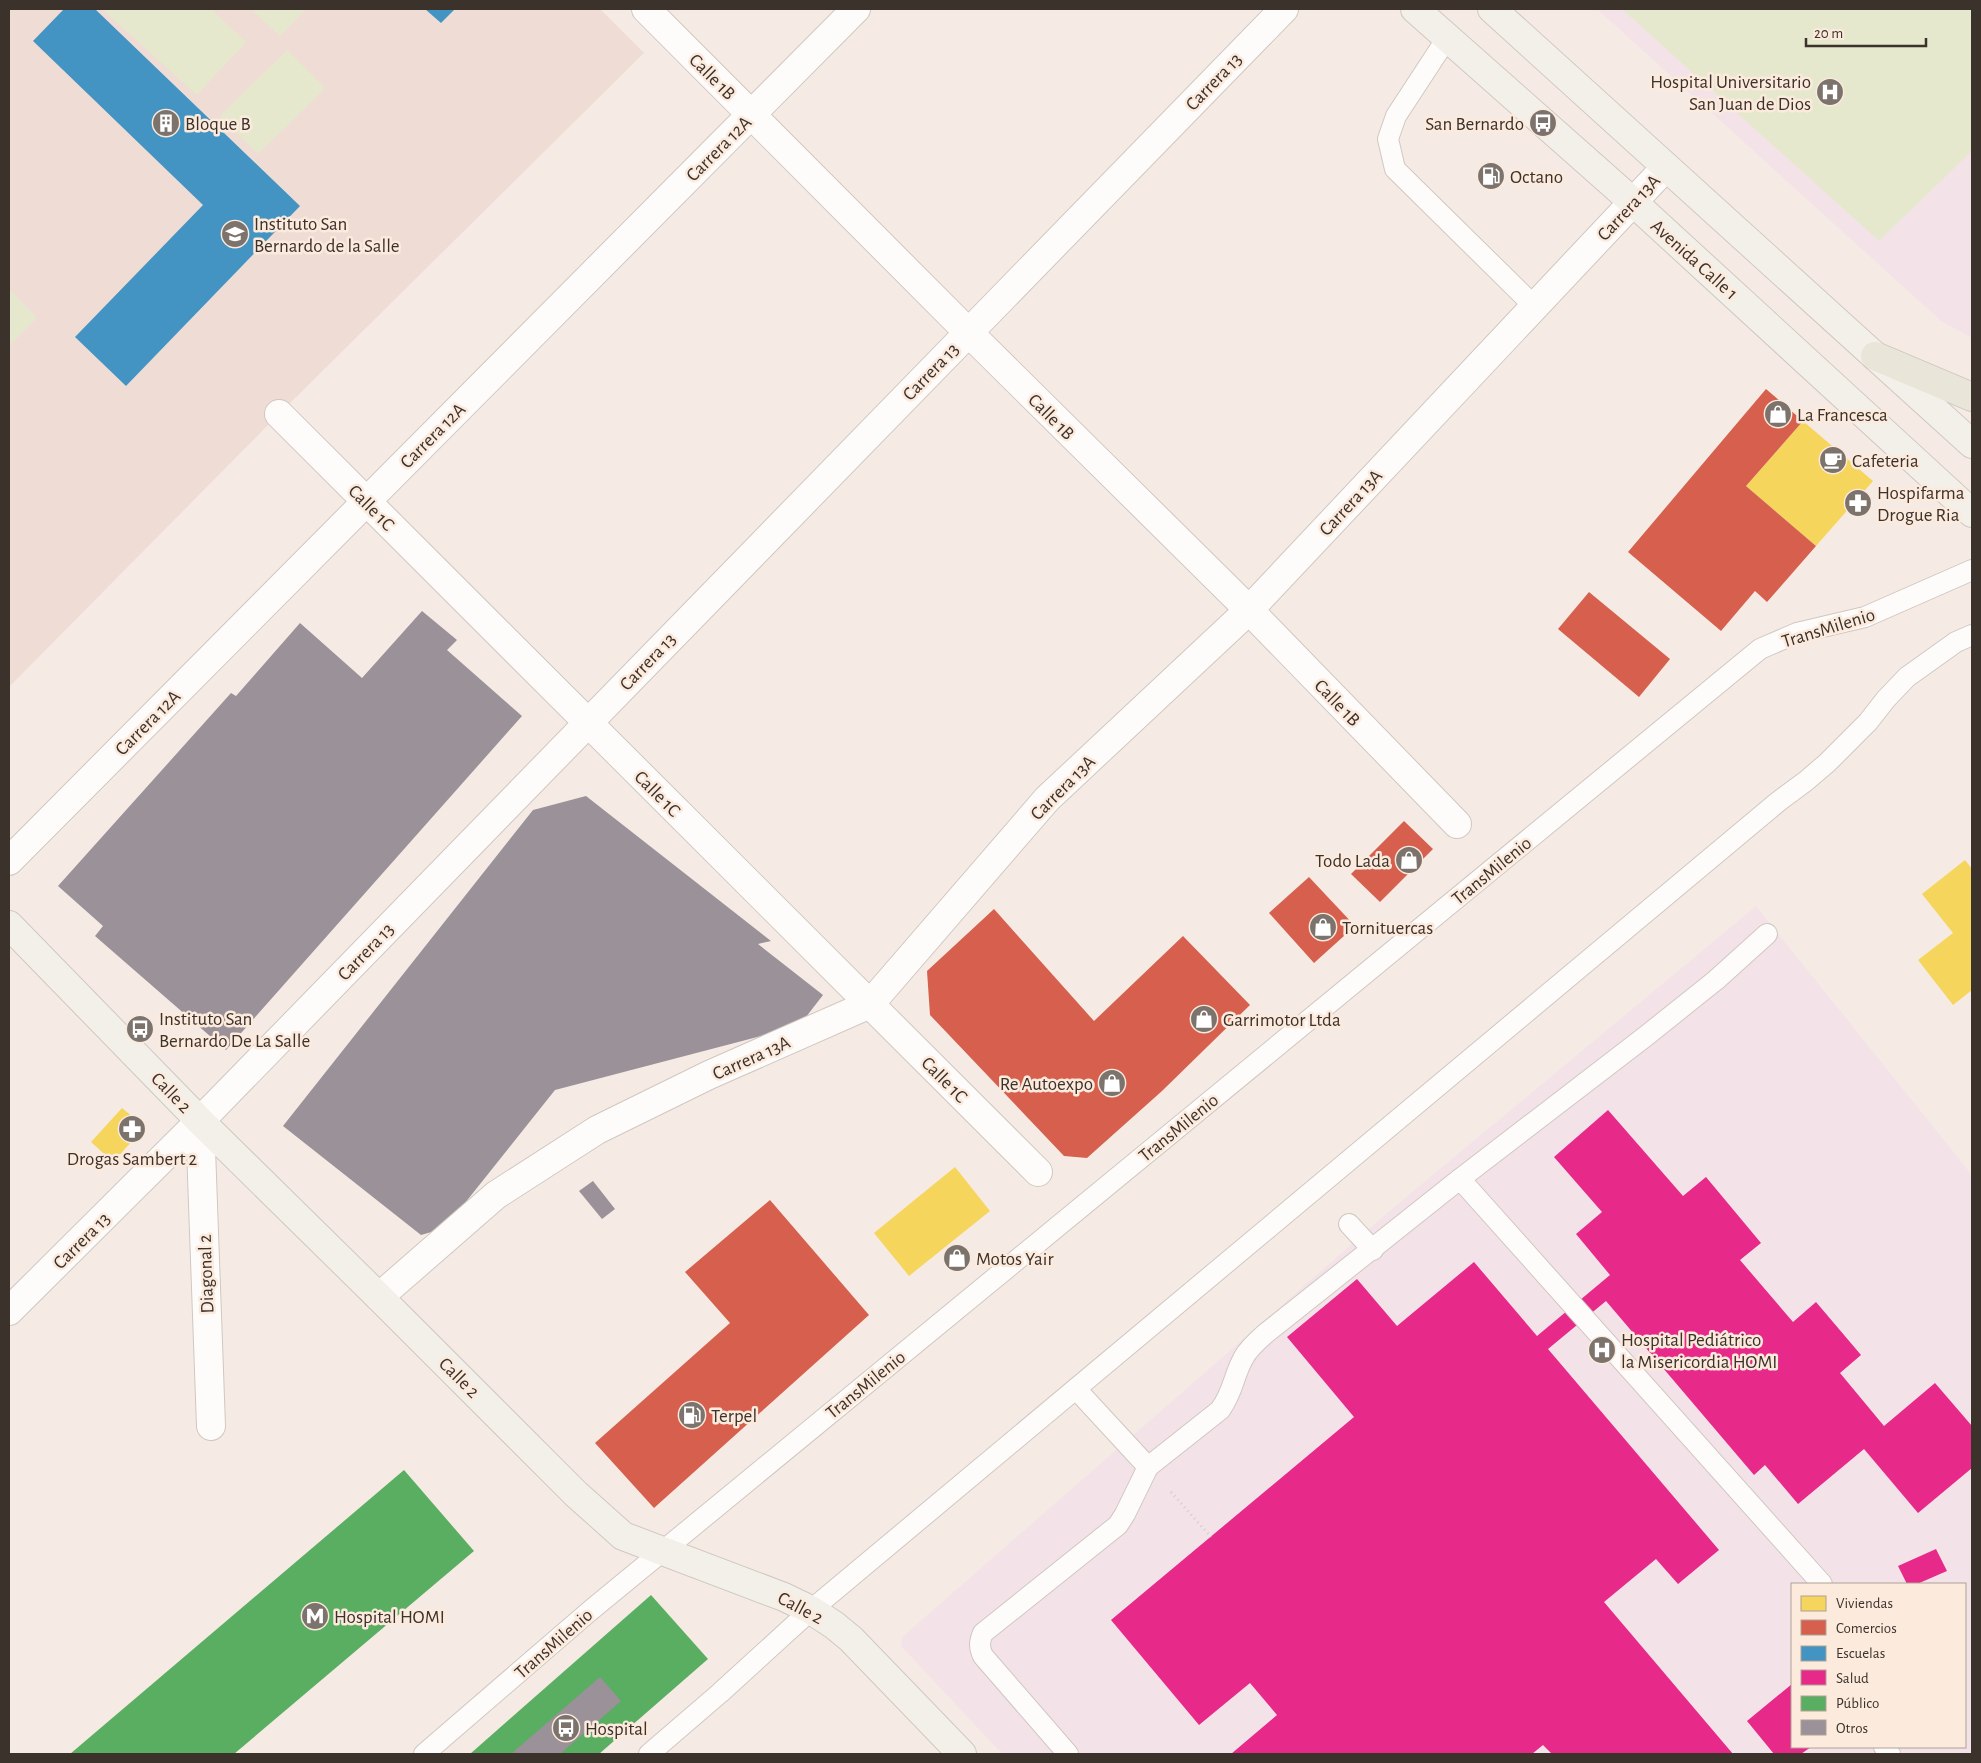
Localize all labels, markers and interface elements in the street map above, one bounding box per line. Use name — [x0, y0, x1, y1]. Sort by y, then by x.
scale bar — [1806, 15, 1926, 47]
text: 20 m — [1814, 26, 1843, 41]
street label: Calle 1B — [685, 50, 739, 104]
street label: Carrera 13 — [1182, 50, 1246, 114]
place label: Hospital Universitario San Juan de Dios — [1650, 73, 1811, 114]
hospital icon: Hospital Universitario San Juan de Dios — [1815, 77, 1845, 107]
building icon: Bloque B — [151, 108, 181, 138]
bus stop icon: San Bernardo — [1528, 108, 1558, 138]
street label: Carrera 12A — [683, 113, 755, 185]
place label: Bloque B — [185, 115, 251, 134]
place label: San Bernardo — [1425, 115, 1524, 134]
fuel station icon: Octano — [1476, 161, 1506, 191]
place label: Octano — [1510, 168, 1563, 187]
street label: Carrera 13A — [1594, 171, 1664, 245]
place label: Instituto San Bernardo de la Salle — [254, 215, 400, 256]
street label: Avenida Calle 1 — [1647, 216, 1741, 304]
school or university icon: Instituto San Bernardo de la Salle — [220, 219, 250, 249]
street label: Carrera 13 — [899, 340, 963, 404]
street label: Calle 1B — [1024, 390, 1078, 444]
shop icon: La Francesca — [1763, 399, 1793, 429]
street label: Carrera 12A — [397, 400, 469, 472]
place label: La Francesca — [1797, 406, 1888, 425]
cafe icon: Cafeteria — [1818, 445, 1848, 475]
place label: Cafeteria — [1852, 452, 1919, 471]
street label: Carrera 13A — [1316, 466, 1386, 540]
street label: Calle 1C — [344, 481, 398, 535]
place label: Hospifarma Drogue Ria — [1877, 484, 1965, 525]
pharmacy icon: Hospifarma Drogue Ria — [1843, 488, 1873, 518]
street label: TransMilenio — [1780, 605, 1877, 652]
street label: Carrera 13 — [616, 630, 680, 694]
street label: Calle 1B — [1310, 676, 1363, 730]
street label: Carrera 12A — [112, 687, 184, 759]
street label: Carrera 13A — [1027, 752, 1099, 824]
street label: Calle 1C — [630, 767, 684, 821]
street label: TransMilenio — [1449, 833, 1535, 909]
shop icon: Todo Lada — [1394, 845, 1424, 875]
place label: Todo Lada — [1315, 852, 1390, 871]
shop icon: Tornituercas — [1308, 912, 1338, 942]
place label: Tornituercas — [1342, 919, 1433, 938]
street label: Carrera 13 — [334, 920, 398, 984]
shop icon: Garrimotor Ltda — [1189, 1004, 1219, 1034]
place label: Instituto San Bernardo De La Salle — [159, 1010, 310, 1051]
place label: Garrimotor Ltda — [1223, 1011, 1341, 1030]
bus stop icon: Instituto San Bernardo De La Salle — [125, 1014, 155, 1044]
street label: Carrera 13A — [710, 1033, 793, 1084]
street label: Calle 1C — [917, 1053, 971, 1107]
shop icon: Re Autoexpo — [1097, 1068, 1127, 1098]
street label: Calle 2 — [147, 1069, 195, 1117]
place label: Re Autoexpo — [1000, 1075, 1093, 1094]
street label: TransMilenio — [1136, 1090, 1222, 1166]
pharmacy icon: Drogas Sambert 2 — [117, 1114, 147, 1144]
place label: Drogas Sambert 2 — [67, 1150, 198, 1169]
street label: Carrera 13 — [50, 1209, 114, 1273]
street label: Diagonal 2 — [196, 1234, 217, 1314]
shop icon: Motos Yair — [942, 1243, 972, 1273]
place label: Motos Yair — [976, 1250, 1054, 1269]
place label: Hospital Pediátrico la Misericordia HOMI — [1621, 1331, 1777, 1372]
hospital icon: Hospital Pediátrico la Misericordia HOMI — [1587, 1335, 1617, 1365]
street label: TransMilenio — [823, 1347, 909, 1423]
street label: Calle 2 — [435, 1354, 483, 1402]
fuel station icon: Terpel — [677, 1400, 707, 1430]
place label: Terpel — [711, 1407, 757, 1426]
legend — [1791, 1583, 1966, 1748]
street label: Calle 2 — [774, 1589, 827, 1628]
text: Viviendas — [1836, 1596, 1893, 1611]
metro station icon: Hospital HOMI — [300, 1601, 330, 1631]
street label: TransMilenio — [511, 1605, 597, 1683]
place label: Hospital HOMI — [334, 1608, 445, 1627]
text: Comercios — [1836, 1621, 1897, 1636]
text: Escuelas — [1836, 1646, 1885, 1661]
text: Salud — [1836, 1671, 1869, 1686]
text: Público — [1836, 1696, 1879, 1711]
bus stop icon: Hospital — [551, 1713, 581, 1743]
place label: Hospital — [585, 1720, 648, 1739]
text: Otros — [1836, 1721, 1868, 1736]

